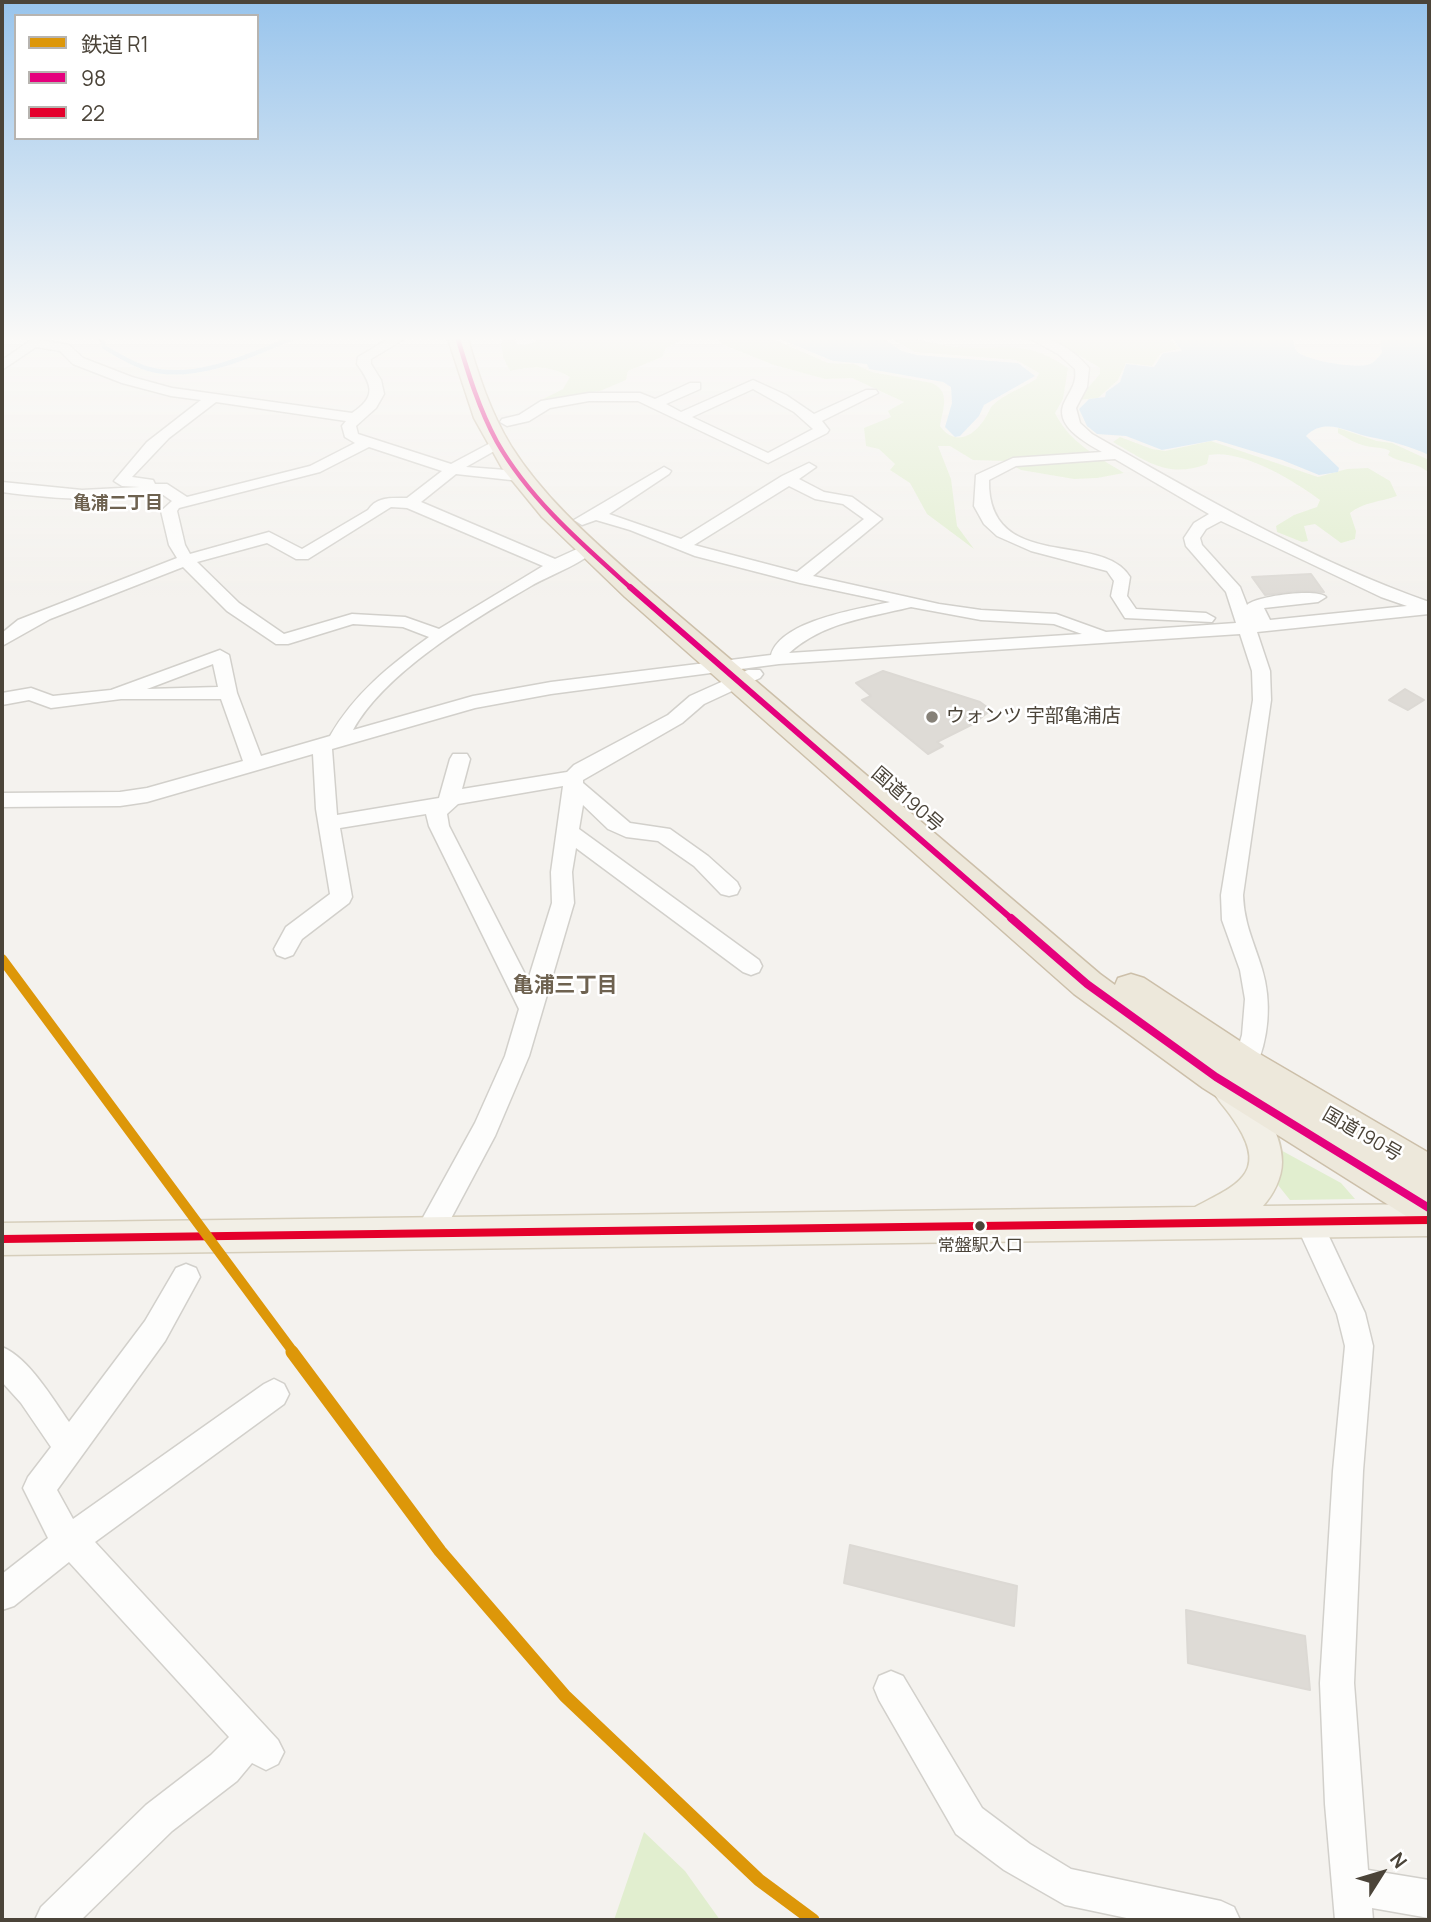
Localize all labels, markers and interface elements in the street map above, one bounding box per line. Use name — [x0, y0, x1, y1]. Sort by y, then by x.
legend — [14, 14, 259, 140]
text: 鉄道 R1 — [81, 30, 149, 58]
text: 98 — [81, 64, 106, 92]
text: 22 — [81, 99, 105, 127]
district label: 亀浦二丁目 — [73, 493, 163, 515]
place label: ウォンツ 宇部亀浦店 — [946, 706, 1121, 728]
marker: ウォンツ 宇部亀浦店 — [924, 709, 940, 725]
street label: 国道190号 — [866, 763, 948, 837]
district label: 亀浦三丁目 — [513, 973, 617, 999]
street label: 国道190号 — [1318, 1103, 1406, 1167]
marker: 常盤駅入口 — [973, 1219, 987, 1233]
place label: 常盤駅入口 — [938, 1236, 1022, 1256]
north arrow — [1347, 1838, 1417, 1908]
text: N — [1384, 1847, 1413, 1874]

